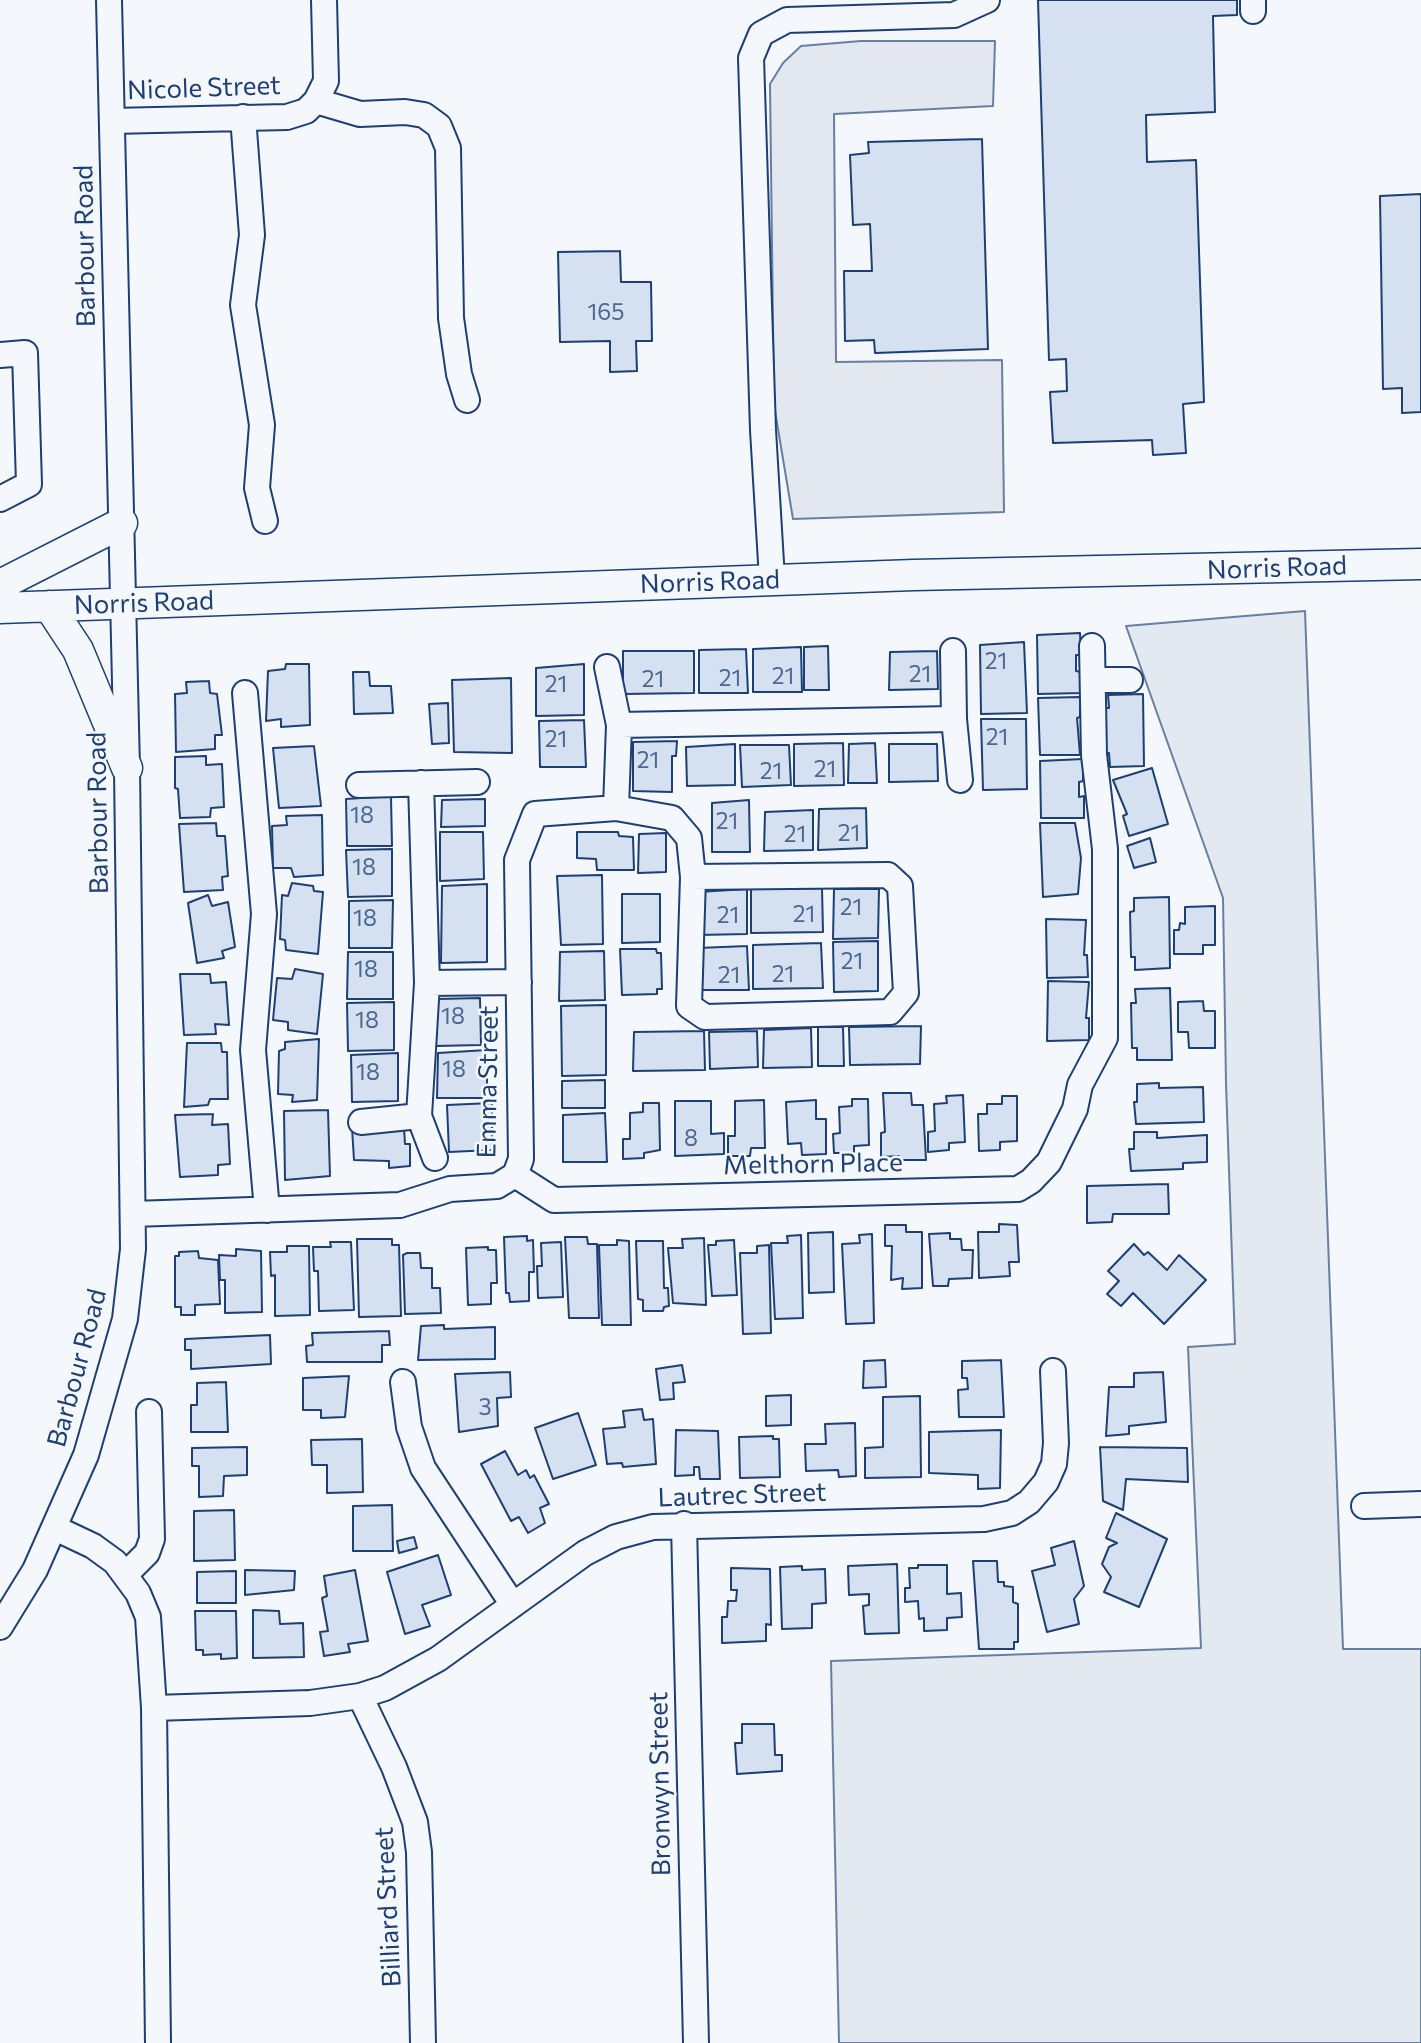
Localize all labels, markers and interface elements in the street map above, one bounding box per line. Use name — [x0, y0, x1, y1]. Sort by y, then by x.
street label: Nicole Street — [127, 70, 281, 106]
street label: Barbour Road — [68, 165, 102, 327]
house number: 165 — [587, 298, 625, 326]
street label: Norris Road — [1206, 550, 1348, 586]
street label: Norris Road — [639, 564, 781, 600]
street label: Norris Road — [73, 585, 215, 621]
house number: 21 — [985, 647, 1007, 675]
house number: 21 — [909, 660, 931, 688]
house number: 21 — [772, 662, 794, 690]
house number: 21 — [719, 664, 741, 692]
house number: 21 — [642, 665, 664, 693]
house number: 21 — [545, 670, 567, 698]
house number: 21 — [986, 723, 1008, 751]
house number: 21 — [545, 725, 567, 753]
street label: Barbour Road — [81, 732, 115, 894]
house number: 21 — [637, 746, 659, 774]
house number: 21 — [814, 755, 836, 783]
house number: 21 — [760, 757, 782, 785]
house number: 18 — [350, 801, 374, 829]
house number: 21 — [716, 807, 738, 835]
house number: 21 — [838, 819, 860, 847]
house number: 21 — [784, 820, 806, 848]
house number: 18 — [352, 853, 376, 881]
house number: 21 — [840, 893, 862, 921]
house number: 21 — [793, 900, 815, 928]
house number: 21 — [717, 901, 739, 929]
house number: 18 — [353, 904, 377, 932]
house number: 21 — [841, 947, 863, 975]
house number: 18 — [354, 955, 378, 983]
house number: 21 — [772, 960, 794, 988]
house number: 21 — [718, 961, 740, 989]
house number: 18 — [441, 1002, 465, 1030]
street label: Emma Street — [471, 1005, 505, 1159]
house number: 18 — [355, 1006, 379, 1034]
house number: 18 — [442, 1055, 466, 1083]
house number: 18 — [356, 1058, 380, 1086]
house number: 8 — [684, 1124, 698, 1152]
street label: Melthorn Place — [723, 1147, 903, 1181]
street label: Barbour Road — [41, 1286, 113, 1450]
house number: 3 — [478, 1393, 492, 1421]
street label: Lautrec Street — [657, 1476, 827, 1514]
street label: Bronwyn Street — [643, 1691, 677, 1877]
street label: Billiard Street — [368, 1826, 408, 1988]

